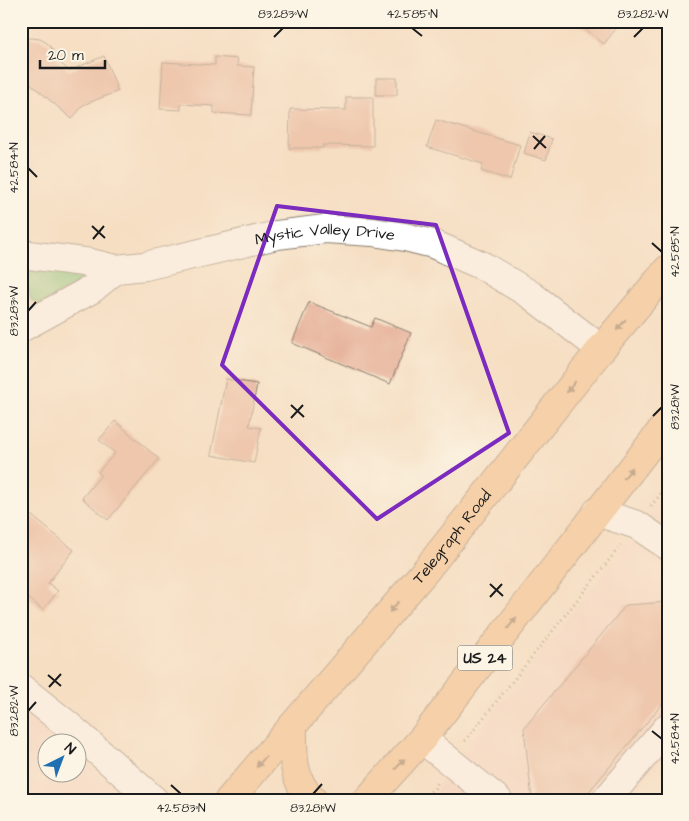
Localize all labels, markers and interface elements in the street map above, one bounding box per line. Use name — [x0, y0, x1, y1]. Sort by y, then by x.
text: 83.283°W — [258, 6, 309, 23]
text: 42.585°N — [386, 6, 438, 23]
text: 83.282°W — [617, 6, 669, 23]
scale bar — [40, 38, 105, 70]
text: 20 m — [48, 45, 84, 66]
text: 42.584°N — [6, 142, 23, 194]
street label: Mystic Valley Drive — [253, 218, 397, 251]
text: 42.585°N — [667, 226, 684, 278]
text: 83.283°W — [6, 285, 23, 336]
one-way arrow — [615, 319, 626, 332]
one-way arrow — [565, 381, 576, 394]
text: 83.281°W — [667, 383, 684, 430]
one-way arrow — [622, 467, 633, 480]
street label: Telegraph Road — [408, 485, 496, 589]
one-way arrow — [388, 601, 400, 613]
one-way arrow — [507, 616, 517, 630]
road number: US 24 — [458, 646, 512, 670]
text: 83.282°W — [6, 685, 23, 737]
text: 42.584°N — [667, 713, 684, 765]
north arrow — [38, 734, 88, 784]
text: N — [60, 739, 80, 760]
one-way arrow — [256, 756, 267, 769]
one-way arrow — [394, 758, 406, 770]
text: 42.583°N — [156, 800, 206, 817]
text: 83.281°W — [290, 800, 337, 817]

